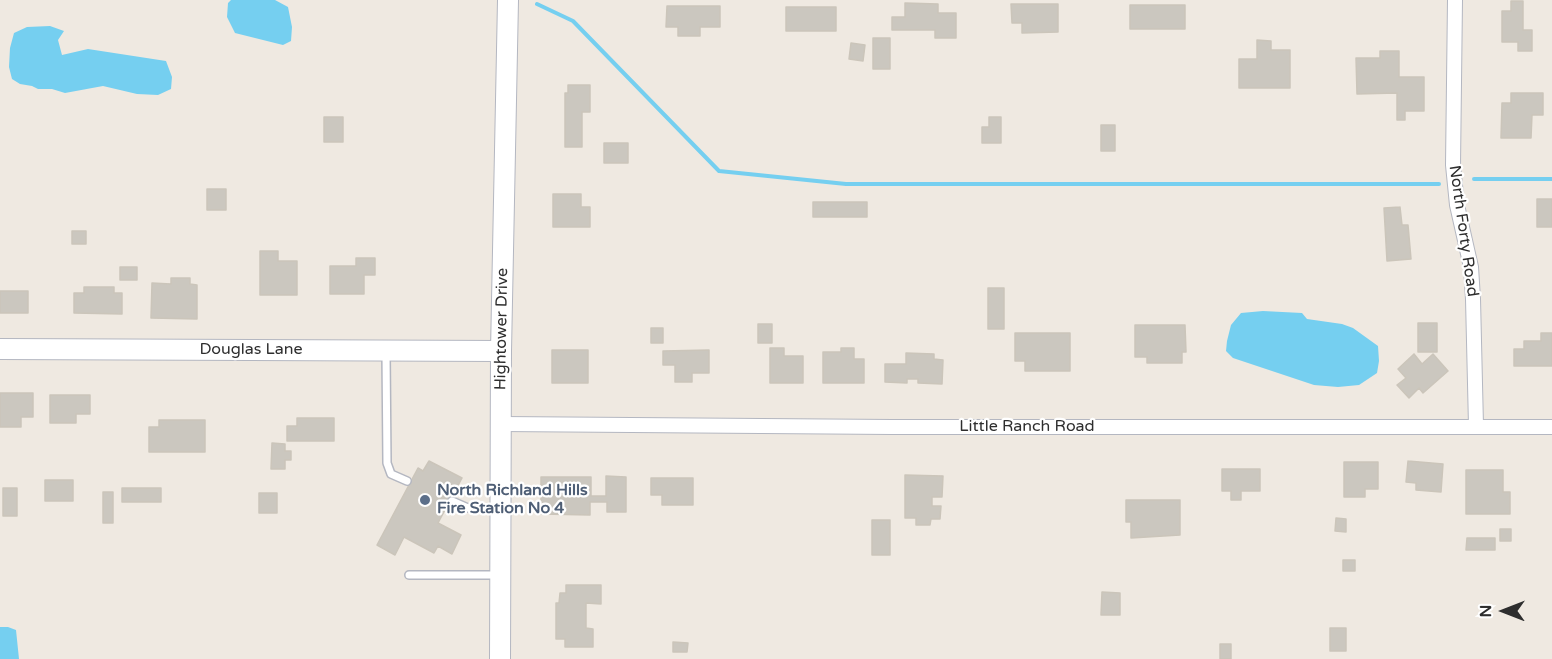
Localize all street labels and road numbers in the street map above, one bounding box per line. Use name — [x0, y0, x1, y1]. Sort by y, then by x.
street label: North Forty Road — [1444, 164, 1482, 298]
street label: Hightower Drive — [491, 268, 513, 390]
street label: Douglas Lane — [199, 340, 303, 360]
street label: Little Ranch Road — [959, 417, 1095, 437]

